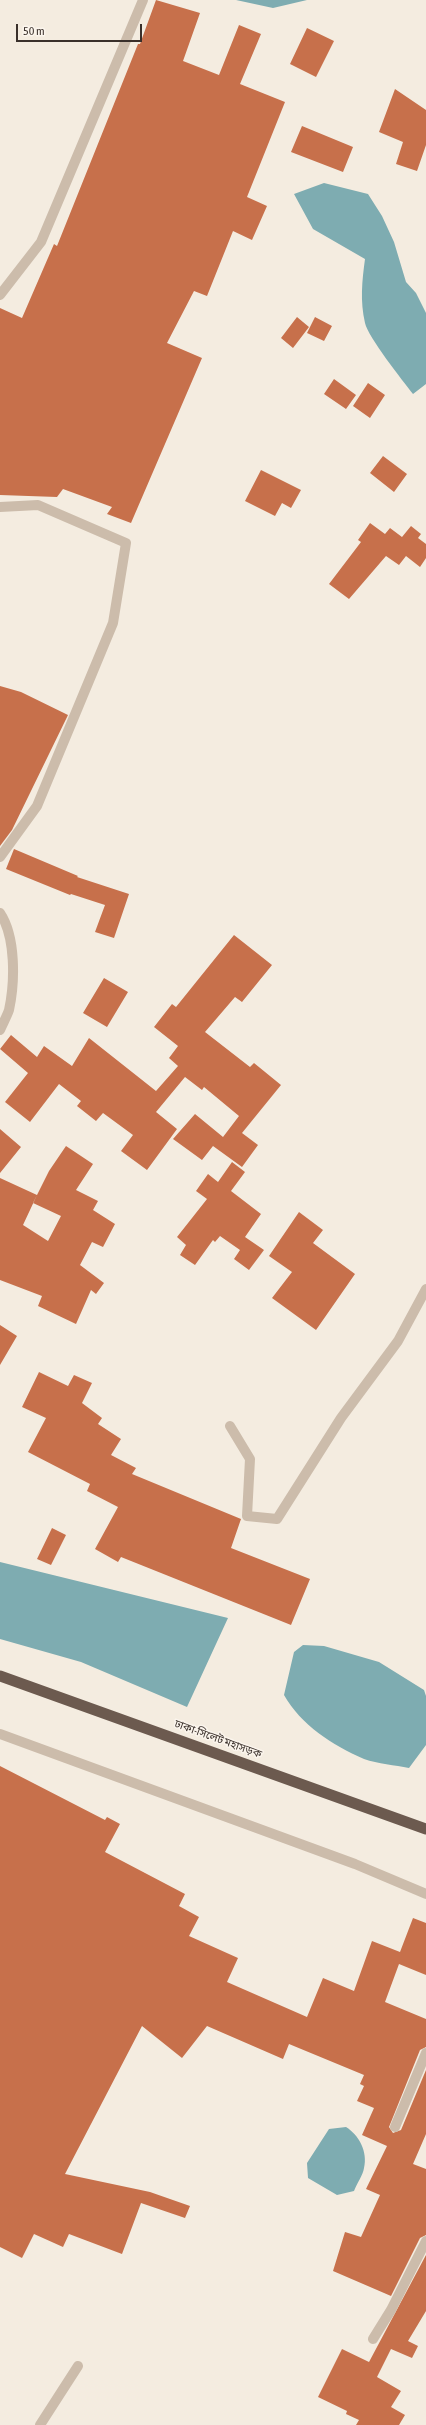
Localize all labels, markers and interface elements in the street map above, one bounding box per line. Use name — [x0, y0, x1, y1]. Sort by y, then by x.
scale bar — [18, 16, 144, 42]
text: 50 m — [23, 24, 45, 38]
street label: ঢাকা-সিলেট মহাসড়ক — [173, 1717, 263, 1761]

